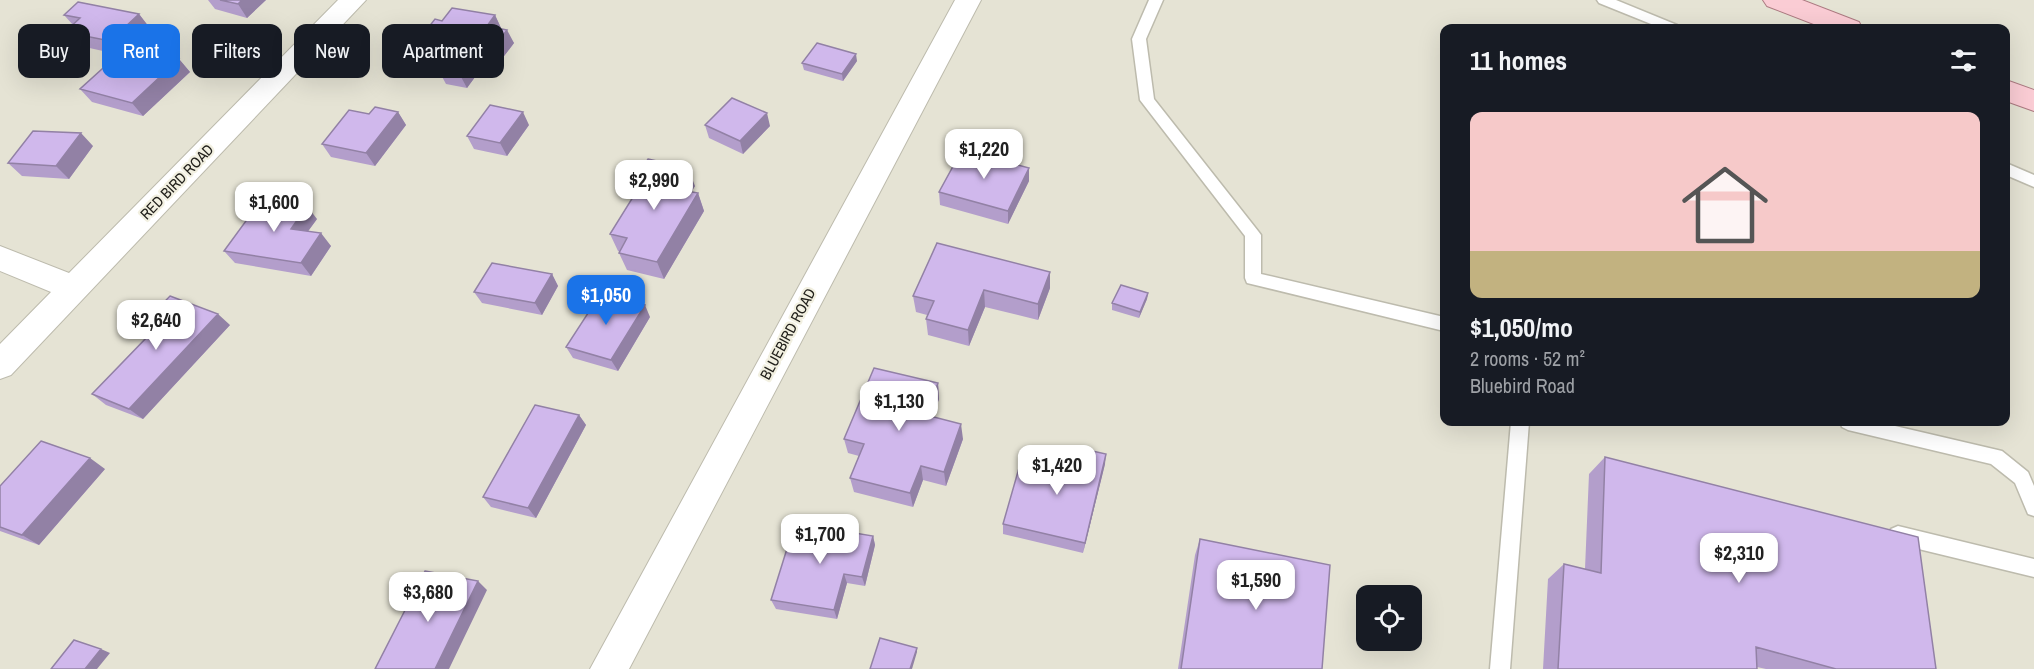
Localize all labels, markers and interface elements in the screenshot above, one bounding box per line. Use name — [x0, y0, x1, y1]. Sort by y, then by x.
chip: Buy — [18, 24, 90, 78]
chip: Rent — [102, 24, 180, 78]
chip: Filters — [192, 24, 282, 78]
chip: New — [294, 24, 370, 78]
chip: Apartment — [382, 24, 504, 78]
text: 11 homes — [1470, 43, 1567, 78]
icon: filters — [1947, 44, 1980, 77]
pin: $1,220 — [935, 129, 1033, 180]
text: $1,220 — [959, 135, 1009, 162]
street label: RED BIRD ROAD — [135, 139, 218, 224]
icon: home — [1671, 151, 1779, 259]
pin: $2,990 — [605, 160, 703, 211]
text: $2,990 — [629, 166, 679, 193]
pin: $1,600 — [225, 182, 323, 233]
text: $1,600 — [249, 188, 299, 215]
pin: $1,050 — [557, 275, 655, 326]
text: $1,050 — [581, 281, 631, 308]
street label: BLUEBIRD ROAD — [755, 284, 820, 383]
pin: $2,640 — [107, 300, 205, 351]
text: $2,640 — [131, 306, 181, 333]
text: $1,050/mo — [1470, 310, 1573, 345]
text: 2 rooms · 52 m² — [1470, 345, 1585, 372]
text: Bluebird Road — [1470, 372, 1575, 399]
pin: $1,130 — [850, 381, 948, 432]
text: $1,130 — [874, 387, 924, 414]
pin: $1,420 — [1008, 445, 1106, 496]
text: $1,420 — [1032, 451, 1082, 478]
pin: $1,700 — [771, 514, 869, 565]
text: $1,700 — [795, 520, 845, 547]
pin: $2,310 — [1690, 533, 1788, 584]
text: $2,310 — [1714, 539, 1764, 566]
pin: $1,590 — [1207, 560, 1305, 611]
text: $1,590 — [1231, 566, 1281, 593]
pin: $3,680 — [379, 572, 477, 623]
text: $3,680 — [403, 578, 453, 605]
map controls — [1356, 585, 1422, 651]
button: locate — [1356, 585, 1422, 651]

